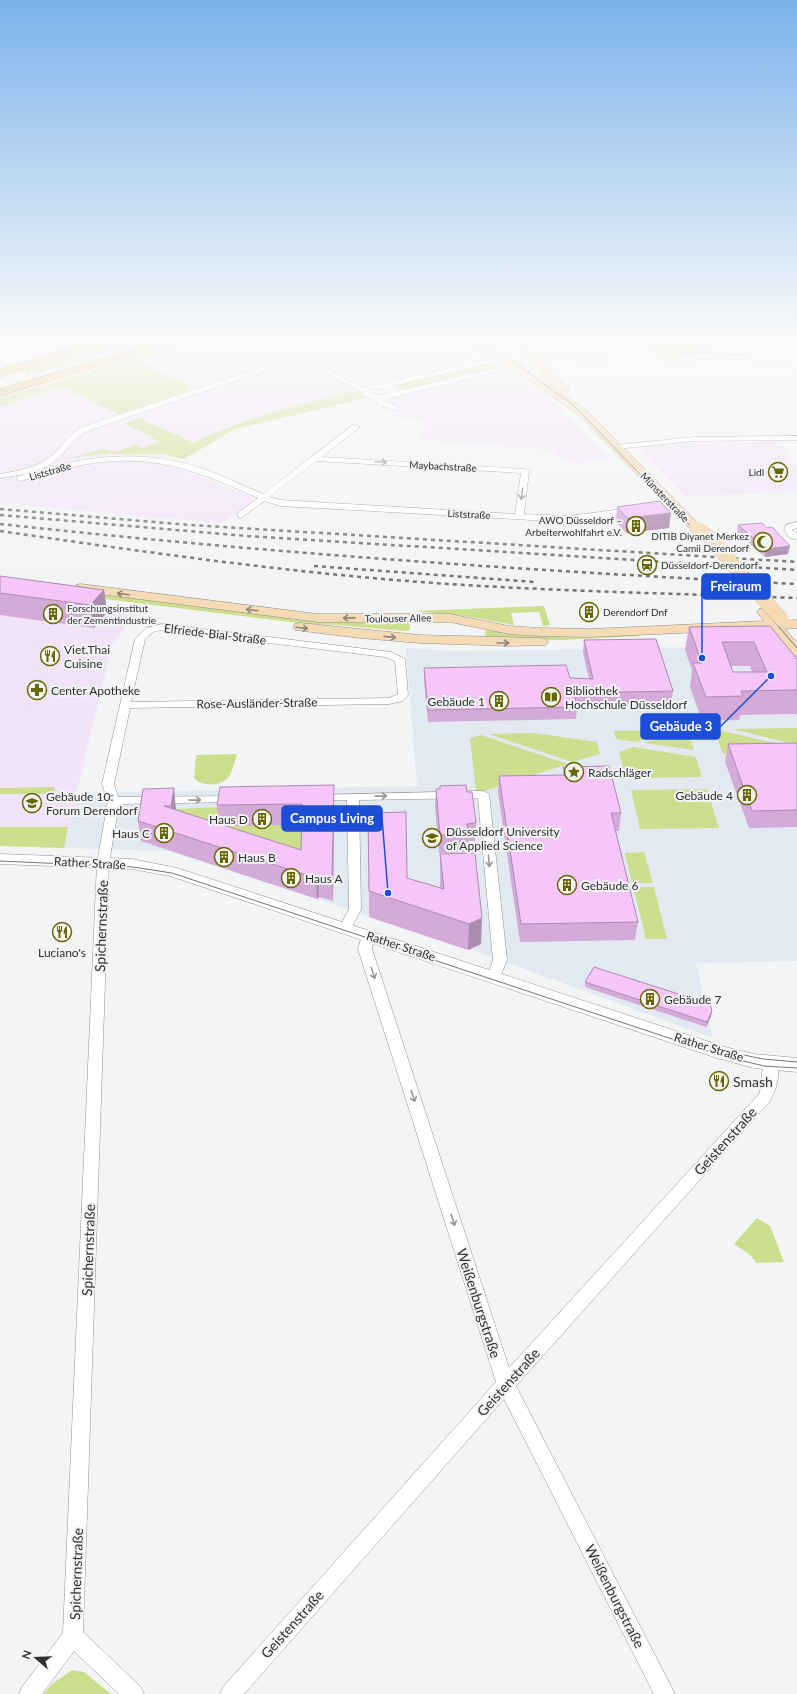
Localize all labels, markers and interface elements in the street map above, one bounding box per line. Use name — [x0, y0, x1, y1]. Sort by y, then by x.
street label: Maybachstraße — [409, 458, 477, 474]
street label: Liststraße — [28, 459, 72, 483]
one-way arrow — [374, 459, 387, 466]
supermarket icon: Lidl — [767, 461, 789, 483]
place label: Lidl — [749, 466, 764, 478]
street label: Münsterstraße — [638, 470, 692, 524]
one-way arrow — [518, 487, 526, 500]
street label: Liststraße — [447, 507, 491, 521]
place label: AWO Düsseldorf – Arbeiterwohlfahrt e.V. — [525, 514, 622, 538]
building icon: AWO Düsseldorf – Arbeiterwohlfahrt e.V. — [625, 515, 647, 537]
place label: DITIB Diyanet Merkez Camii Derendorf — [651, 530, 749, 554]
mosque icon: DITIB Diyanet Merkez Camii Derendorf — [752, 531, 774, 553]
station icon: Düsseldorf-Derendorf — [636, 554, 658, 576]
place label: Düsseldorf-Derendorf — [661, 559, 758, 571]
callout: Freiraum — [702, 574, 770, 599]
text: Freiraum — [710, 578, 762, 594]
one-way arrow — [117, 590, 130, 598]
building icon: Derendorf Dnf — [578, 601, 600, 623]
place label: Forschungsinstitut der Zementindustrie — [67, 602, 156, 626]
building icon: Forschungsinstitut der Zementindustrie — [42, 603, 64, 625]
one-way arrow — [246, 606, 259, 614]
place label: Derendorf Dnf — [603, 606, 668, 618]
street label: Toulouser Allee — [364, 611, 432, 625]
one-way arrow — [343, 614, 356, 622]
street label: Elfriede-Bial-Straße — [163, 620, 267, 648]
one-way arrow — [296, 624, 309, 631]
one-way arrow — [383, 633, 396, 640]
one-way arrow — [496, 639, 509, 647]
place label: Viet.Thai Cuisine — [64, 642, 110, 671]
restaurant icon: Viet.Thai Cuisine — [39, 645, 61, 667]
pharmacy icon: Center Apotheke — [26, 679, 48, 701]
place label: Center Apotheke — [51, 683, 140, 698]
place label: Bibliothek Hochschule Düsseldorf — [565, 683, 688, 712]
library icon: Bibliothek Hochschule Düsseldorf — [540, 686, 562, 708]
building icon: Gebäude 1 — [488, 690, 510, 712]
street label: Rose-Ausländer-Straße — [196, 694, 318, 712]
place label: Gebäude 1 — [428, 694, 485, 709]
callout: Gebäude 3 — [641, 714, 720, 739]
text: Gebäude 3 — [650, 718, 712, 734]
place icon: Radschläger — [563, 761, 585, 783]
place label: Radschläger — [588, 765, 652, 780]
building icon: Gebäude 4 — [736, 784, 758, 806]
place label: Gebäude 4 — [676, 788, 733, 803]
place label: Gebäude 10: Forum Derendorf — [46, 789, 138, 818]
school or university icon: Gebäude 10: Forum Derendorf — [21, 792, 43, 814]
one-way arrow — [374, 792, 387, 800]
one-way arrow — [188, 796, 201, 804]
callout: Campus Living — [282, 806, 382, 831]
building icon: Haus D — [251, 808, 273, 830]
text: Campus Living — [290, 810, 374, 826]
place label: Haus D — [209, 812, 248, 827]
building icon: Haus C — [153, 822, 175, 844]
place label: Düsseldorf University of Applied Science — [446, 824, 561, 853]
place label: Haus C — [112, 826, 150, 841]
school or university icon: Düsseldorf University of Applied Science — [421, 827, 443, 849]
building icon: Haus B — [213, 846, 235, 868]
place label: Haus B — [238, 850, 276, 865]
street label: Rather Straße — [54, 854, 126, 872]
one-way arrow — [486, 854, 493, 867]
building icon: Haus A — [280, 867, 302, 889]
place label: Haus A — [305, 871, 344, 886]
building icon: Gebäude 6 — [556, 874, 578, 896]
place label: Gebäude 6 — [581, 878, 639, 893]
street label: Spichernstraße — [91, 880, 111, 972]
restaurant icon: Luciano's — [51, 921, 73, 943]
street label: Rather Straße — [364, 928, 438, 964]
place label: Luciano's — [38, 945, 86, 960]
one-way arrow — [370, 966, 377, 979]
building icon: Gebäude 7 — [639, 988, 661, 1010]
place label: Gebäude 7 — [664, 992, 722, 1007]
street label: Rather Straße — [672, 1029, 746, 1065]
restaurant icon: Smash — [708, 1070, 730, 1092]
place label: Smash — [733, 1073, 773, 1090]
one-way arrow — [410, 1090, 417, 1103]
street label: Geistenstraße — [690, 1103, 760, 1179]
street label: Spichernstraße — [78, 1204, 98, 1296]
one-way arrow — [449, 1214, 457, 1226]
street label: Weißenburgstraße — [453, 1246, 505, 1360]
street label: Geistenstraße — [473, 1344, 543, 1420]
street label: Spichernstraße — [66, 1528, 86, 1620]
street label: Weißenburgstraße — [582, 1541, 648, 1651]
street label: Geistenstraße — [257, 1586, 327, 1662]
north arrow — [16, 1638, 56, 1678]
text: N — [19, 1648, 34, 1661]

